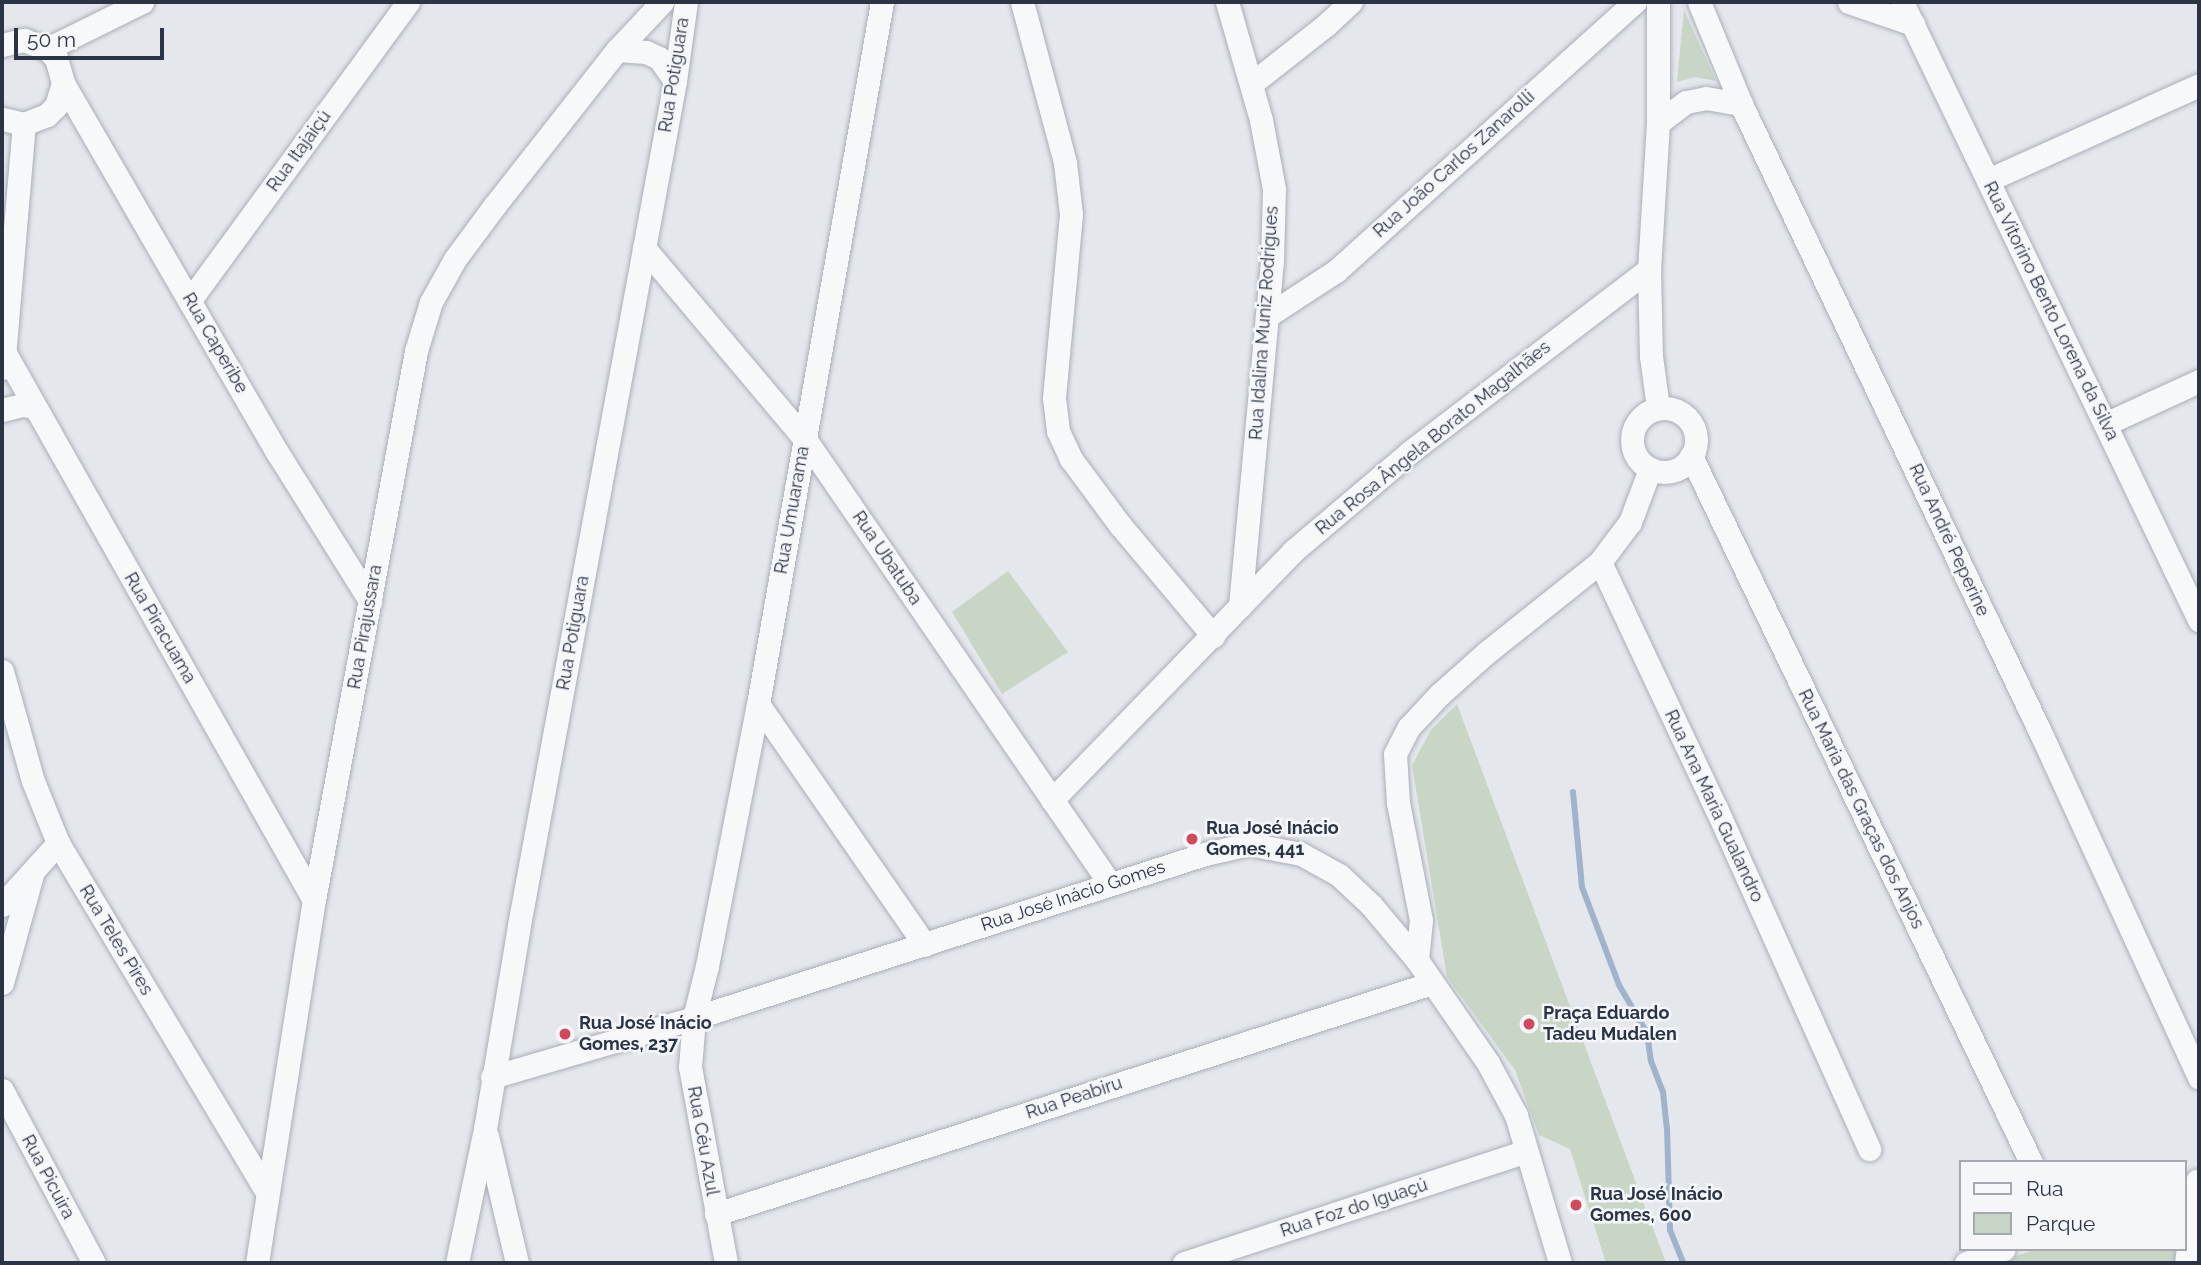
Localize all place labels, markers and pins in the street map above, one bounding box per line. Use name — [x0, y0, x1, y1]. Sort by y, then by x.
place label: Rua José Inácio Gomes, 441 — [1206, 818, 1339, 860]
marker: Rua José Inácio Gomes, 441 — [1184, 831, 1200, 847]
place label: Praça Eduardo Tadeu Mudalen — [1543, 1003, 1677, 1046]
place label: Rua José Inácio Gomes, 237 — [579, 1013, 712, 1056]
marker: Praça Eduardo Tadeu Mudalen — [1521, 1016, 1537, 1032]
marker: Rua José Inácio Gomes, 237 — [557, 1026, 573, 1042]
place label: Rua José Inácio Gomes, 600 — [1590, 1184, 1723, 1226]
marker: Rua José Inácio Gomes, 600 — [1568, 1197, 1584, 1213]

